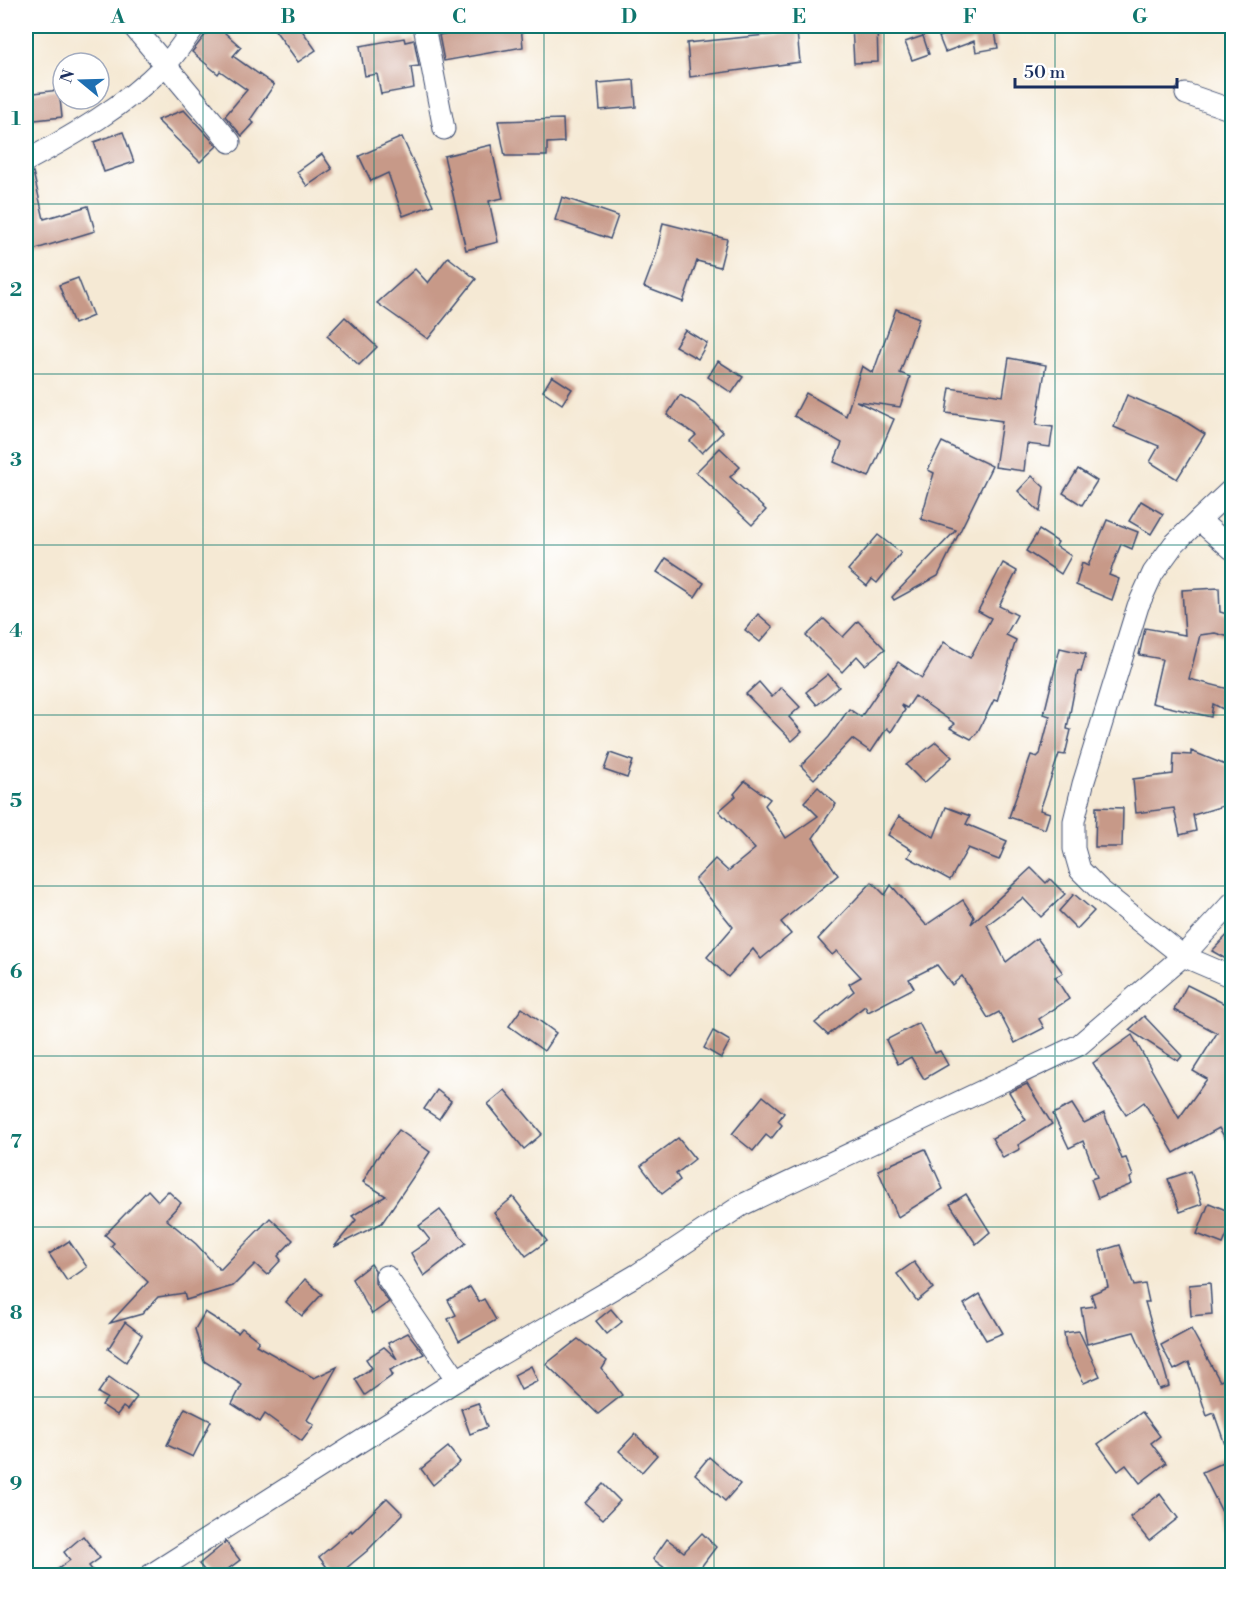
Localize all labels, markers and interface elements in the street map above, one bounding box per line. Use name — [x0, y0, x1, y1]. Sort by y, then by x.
text: A — [110, 5, 126, 30]
text: B — [280, 5, 296, 30]
text: C — [452, 5, 466, 30]
text: D — [621, 5, 637, 30]
text: E — [792, 5, 806, 30]
text: F — [963, 5, 977, 30]
text: G — [1132, 5, 1148, 30]
north arrow — [51, 51, 111, 111]
scale bar — [1015, 51, 1177, 89]
text: 50 m — [1024, 61, 1066, 84]
text: N — [56, 67, 79, 86]
text: 1 — [11, 107, 21, 132]
text: 2 — [10, 278, 22, 303]
text: 3 — [10, 448, 22, 473]
text: 4 — [9, 619, 23, 644]
text: 5 — [10, 789, 22, 814]
text: 6 — [10, 960, 23, 985]
text: 7 — [10, 1130, 22, 1155]
text: 8 — [10, 1301, 23, 1326]
text: 9 — [10, 1472, 22, 1497]

